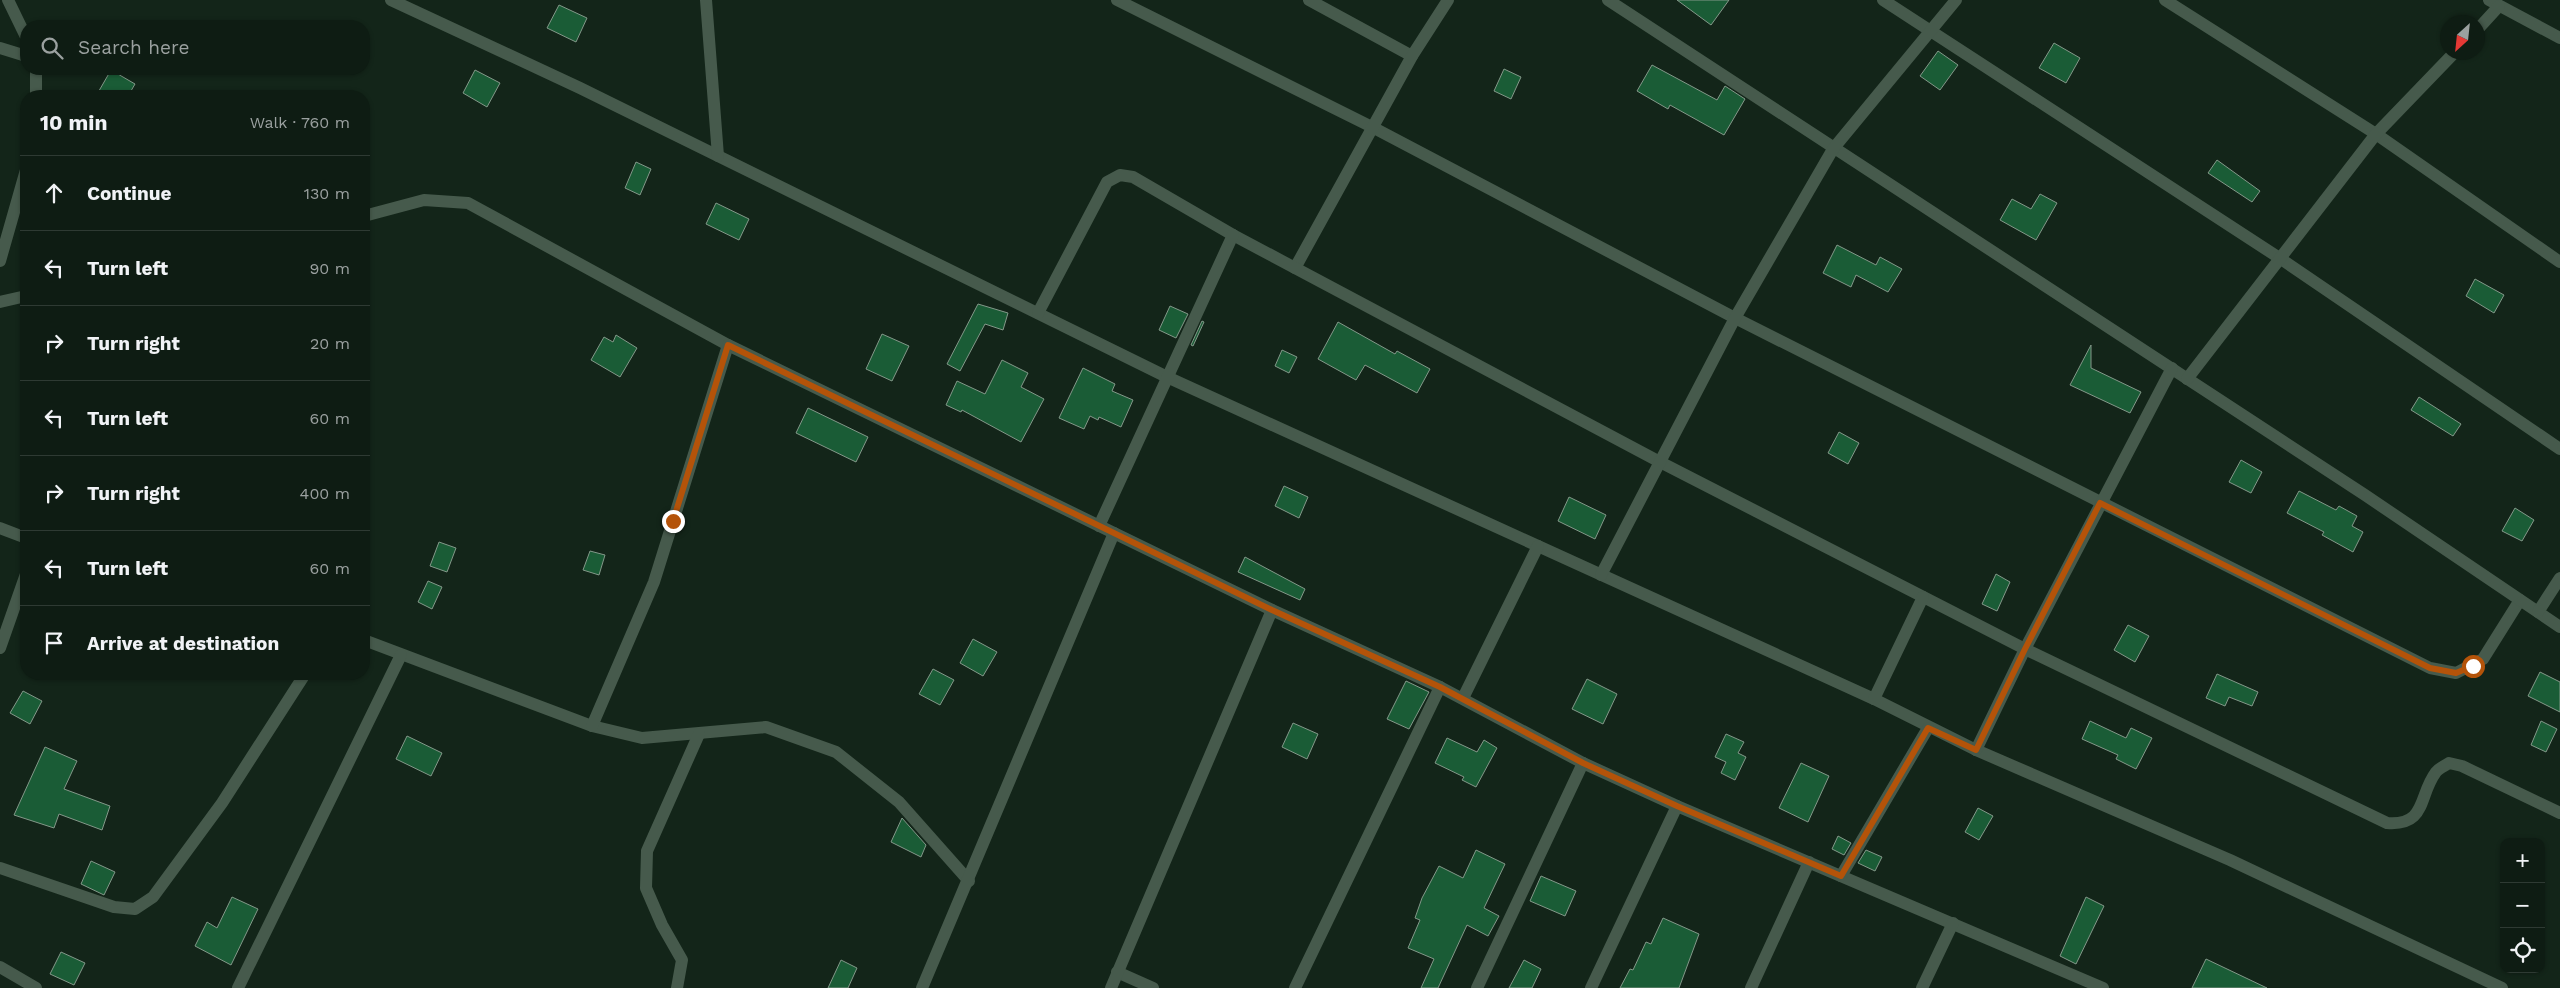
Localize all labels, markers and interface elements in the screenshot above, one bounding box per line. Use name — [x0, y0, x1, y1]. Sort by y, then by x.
north arrow — [2440, 15, 2485, 60]
search box — [20, 20, 370, 75]
icon: search — [38, 34, 66, 62]
text: Search here — [78, 36, 189, 59]
text: 10 min — [40, 110, 107, 135]
text: Walk · 760 m — [250, 113, 350, 132]
icon: ahead — [40, 179, 68, 207]
text: Continue — [87, 182, 171, 205]
text: 130 m — [304, 184, 350, 203]
icon: left — [40, 254, 68, 282]
text: Turn left — [87, 257, 168, 280]
text: 90 m — [309, 259, 350, 278]
icon: right — [40, 329, 68, 357]
text: Turn right — [87, 332, 180, 355]
text: 20 m — [310, 334, 350, 353]
icon: left — [40, 404, 68, 432]
text: Turn left — [87, 407, 168, 430]
text: 60 m — [310, 409, 350, 428]
icon: right — [40, 479, 68, 507]
text: Turn right — [87, 482, 180, 505]
text: 400 m — [300, 484, 350, 503]
route end — [662, 510, 685, 533]
icon: left — [40, 554, 68, 582]
text: Turn left — [87, 557, 168, 580]
text: 60 m — [310, 559, 350, 578]
icon: arrive — [40, 629, 68, 657]
text: Arrive at destination — [87, 632, 279, 655]
route start — [2462, 655, 2485, 678]
map controls — [2500, 838, 2545, 973]
button: + — [2500, 838, 2545, 883]
button: − — [2500, 883, 2545, 928]
button: locate — [2500, 928, 2545, 973]

